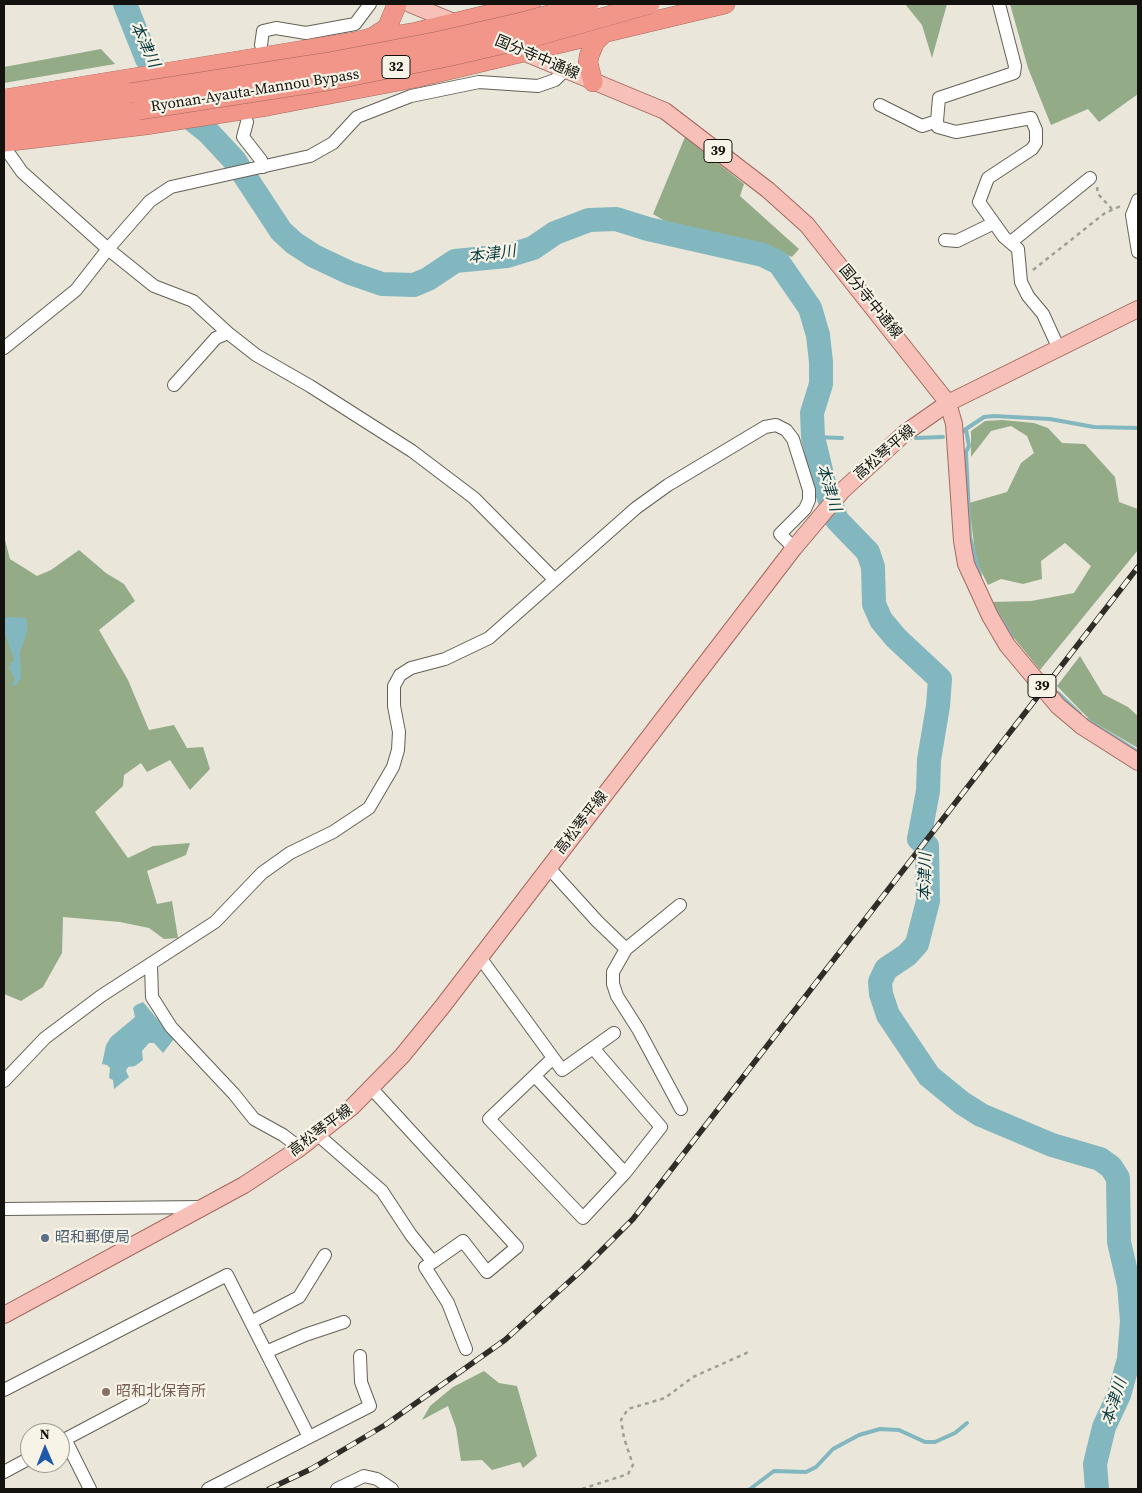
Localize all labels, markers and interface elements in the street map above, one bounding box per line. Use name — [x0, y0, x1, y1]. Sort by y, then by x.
water label: 本津川 — [125, 19, 163, 71]
street label: 国分寺中通線 — [492, 32, 582, 84]
road number: 32 — [382, 56, 410, 78]
street label: Ryonan-Ayauta-Mannou Bypass — [150, 66, 360, 116]
road number: 39 — [704, 140, 732, 162]
water label: 本津川 — [467, 242, 517, 268]
street label: 国分寺中通線 — [835, 261, 905, 343]
street label: 高松琴平線 — [851, 422, 919, 484]
water label: 本津川 — [812, 462, 844, 514]
road number: 39 — [1028, 674, 1056, 698]
street label: 高松琴平線 — [552, 788, 612, 858]
water label: 本津川 — [916, 853, 936, 901]
street label: 高松琴平線 — [286, 1101, 356, 1161]
place label: 昭和郵便局 — [55, 1229, 130, 1247]
marker: 昭和郵便局 — [39, 1232, 51, 1244]
water label: 本津川 — [1098, 1376, 1132, 1428]
place label: 昭和北保育所 — [116, 1383, 206, 1401]
marker: 昭和北保育所 — [100, 1386, 112, 1398]
north arrow — [20, 1423, 70, 1473]
text: N — [39, 1424, 50, 1444]

